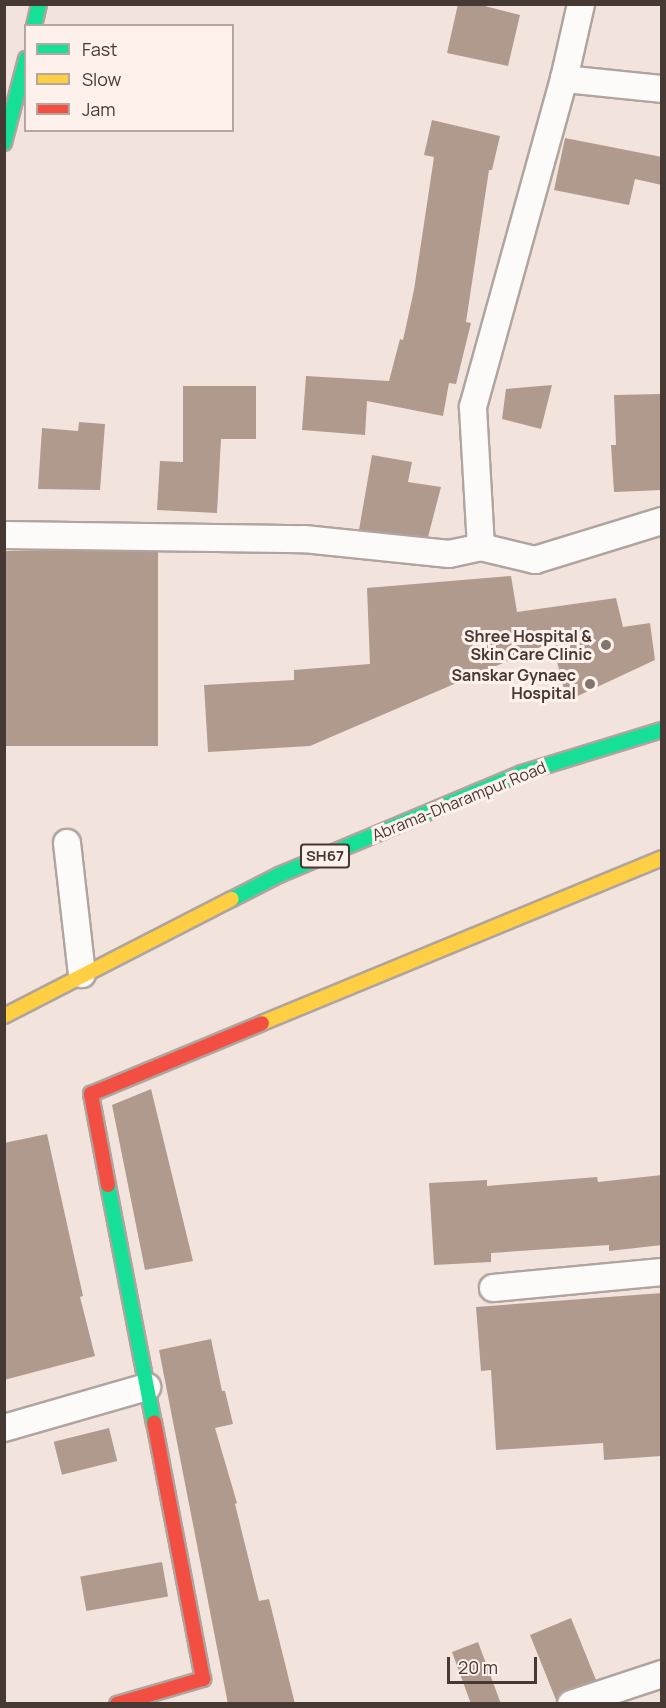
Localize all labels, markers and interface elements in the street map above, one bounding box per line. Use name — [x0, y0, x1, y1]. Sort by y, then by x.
legend — [24, 24, 234, 132]
text: Fast — [82, 37, 117, 61]
text: Slow — [82, 67, 121, 91]
text: Jam — [82, 97, 116, 121]
place label: Shree Hospital & Skin Care Clinic — [464, 626, 592, 664]
marker: Shree Hospital & Skin Care Clinic — [597, 636, 615, 654]
place label: Sanskar Gynaec Hospital — [451, 665, 576, 703]
marker: Sanskar Gynaec Hospital — [581, 675, 599, 693]
street label: Abrama-Dharampur Road — [369, 757, 549, 845]
road number: SH67 — [300, 844, 350, 868]
scale bar — [450, 1645, 540, 1683]
text: 20 m — [458, 1655, 498, 1679]

